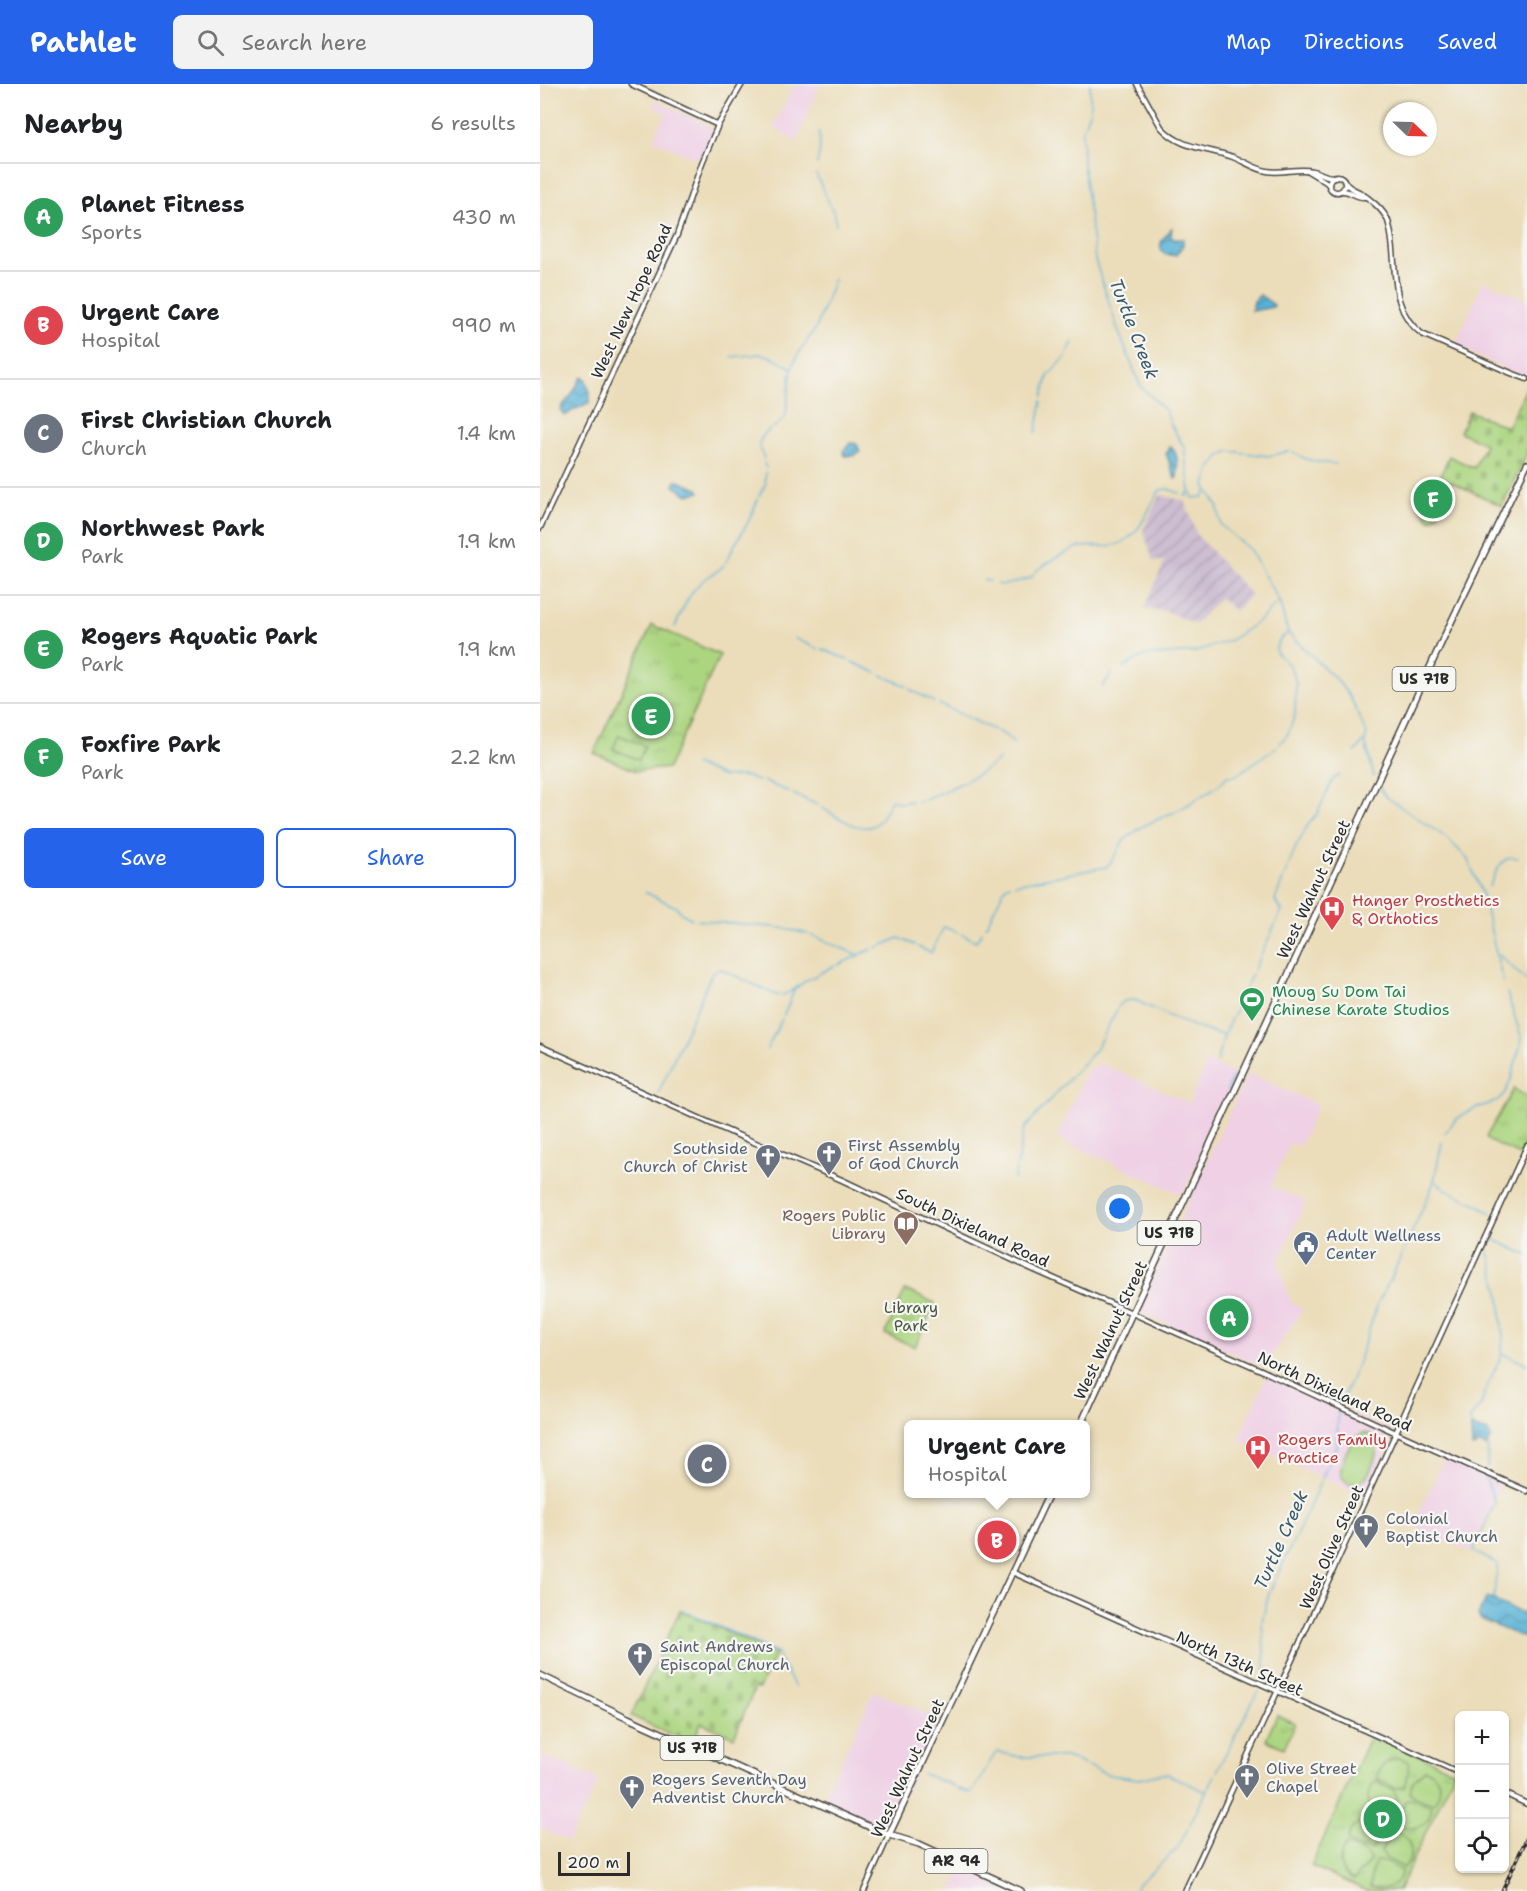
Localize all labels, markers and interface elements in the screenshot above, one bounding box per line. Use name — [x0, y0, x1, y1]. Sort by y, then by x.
search box — [173, 15, 593, 69]
text: Pathlet — [30, 23, 137, 61]
icon: search — [194, 26, 227, 59]
text: Search here — [242, 28, 367, 57]
text: Map — [1226, 28, 1271, 56]
text: Directions — [1304, 28, 1404, 56]
text: Saved — [1437, 28, 1497, 56]
north arrow — [1383, 102, 1437, 156]
text: Nearby — [24, 106, 123, 141]
text: 6 results — [430, 110, 516, 136]
text: Planet Fitness — [81, 190, 245, 219]
text: A — [36, 204, 51, 230]
text: 430 m — [452, 204, 516, 230]
text: Sports — [81, 219, 142, 245]
street label: West New Hope Road — [586, 220, 677, 382]
water label: Turtle Creek — [1104, 275, 1164, 384]
text: Urgent Care — [81, 298, 220, 327]
text: B — [37, 312, 50, 338]
text: 990 m — [451, 312, 516, 338]
text: Hospital — [81, 327, 160, 353]
text: First Christian Church — [81, 406, 332, 435]
text: C — [37, 420, 50, 446]
text: 1.4 km — [457, 420, 516, 446]
text: Church — [81, 435, 147, 461]
pin: F — [1414, 476, 1452, 522]
text: Northwest Park — [81, 514, 265, 543]
text: D — [36, 528, 51, 554]
text: 1.9 km — [457, 528, 516, 554]
text: Park — [81, 543, 124, 569]
text: Rogers Aquatic Park — [81, 622, 318, 651]
text: E — [37, 636, 50, 662]
text: 1.9 km — [457, 636, 516, 662]
text: Park — [81, 651, 124, 677]
road number: US 71B — [1392, 667, 1456, 691]
pin: E — [632, 694, 670, 738]
text: Foxfire Park — [81, 730, 221, 759]
text: F — [38, 744, 49, 770]
text: 2.2 km — [450, 744, 516, 770]
text: Park — [81, 759, 124, 785]
street label: West Walnut Street — [1272, 816, 1355, 962]
button: Save — [24, 828, 264, 888]
button: Share — [276, 828, 516, 888]
place label: Hanger Prosthetics & Orthotics — [1352, 890, 1500, 929]
hospital icon: Hanger Prosthetics & Orthotics — [1317, 894, 1347, 932]
place label: Moug Su Dom Tai Chinese Karate Studios — [1272, 981, 1450, 1020]
sports icon: Moug Su Dom Tai Chinese Karate Studios — [1237, 985, 1267, 1023]
place label: First Assembly of God Church — [848, 1135, 961, 1174]
place label: Southside Church of Christ — [624, 1138, 748, 1177]
church icon: First Assembly of God Church — [814, 1139, 844, 1177]
church icon: Southside Church of Christ — [753, 1142, 783, 1180]
street label: South Dixieland Road — [893, 1183, 1053, 1272]
your location — [1105, 1194, 1134, 1223]
place label: Rogers Public Library — [782, 1205, 886, 1244]
library icon: Rogers Public Library — [891, 1209, 921, 1247]
road number: US 71B — [1138, 1221, 1200, 1245]
place label: Adult Wellness Center — [1326, 1225, 1441, 1264]
public building icon: Adult Wellness Center — [1291, 1229, 1321, 1267]
street label: West Walnut Street — [1069, 1257, 1152, 1403]
pin: A — [1210, 1296, 1248, 1340]
park label: Library Park — [884, 1297, 938, 1336]
street label: North Dixieland Road — [1254, 1346, 1415, 1436]
popup — [904, 1420, 1090, 1498]
place label: Rogers Family Practice — [1278, 1429, 1387, 1468]
text: Urgent Care — [928, 1432, 1066, 1461]
hospital icon: Rogers Family Practice — [1243, 1433, 1273, 1471]
pin: C — [688, 1442, 726, 1486]
text: Hospital — [928, 1461, 1007, 1487]
street label: West Olive Street — [1295, 1482, 1368, 1613]
water label: Turtle Creek — [1248, 1486, 1314, 1593]
place label: Colonial Baptist Church — [1386, 1508, 1498, 1547]
church icon: Colonial Baptist Church — [1351, 1512, 1381, 1550]
pin: B — [978, 1518, 1016, 1562]
street label: North 13th Street — [1173, 1626, 1307, 1701]
place label: Saint Andrews Episcopal Church — [660, 1636, 790, 1675]
church icon: Saint Andrews Episcopal Church — [625, 1640, 655, 1678]
street label: West Walnut Street — [866, 1695, 949, 1841]
map controls — [1455, 1711, 1509, 1873]
button: + — [1455, 1711, 1509, 1765]
road number: US 71B — [660, 1736, 724, 1760]
place label: Olive Street Chapel — [1266, 1758, 1357, 1797]
church icon: Olive Street Chapel — [1232, 1762, 1262, 1800]
button: − — [1455, 1765, 1509, 1819]
place label: Rogers Seventh Day Adventist Church — [652, 1769, 807, 1808]
church icon: Rogers Seventh Day Adventist Church — [617, 1773, 647, 1811]
pin: D — [1364, 1796, 1402, 1842]
button: locate — [1455, 1819, 1509, 1873]
scale bar — [558, 1849, 630, 1876]
road number: AR 94 — [924, 1849, 988, 1873]
text: 200 m — [567, 1852, 619, 1873]

